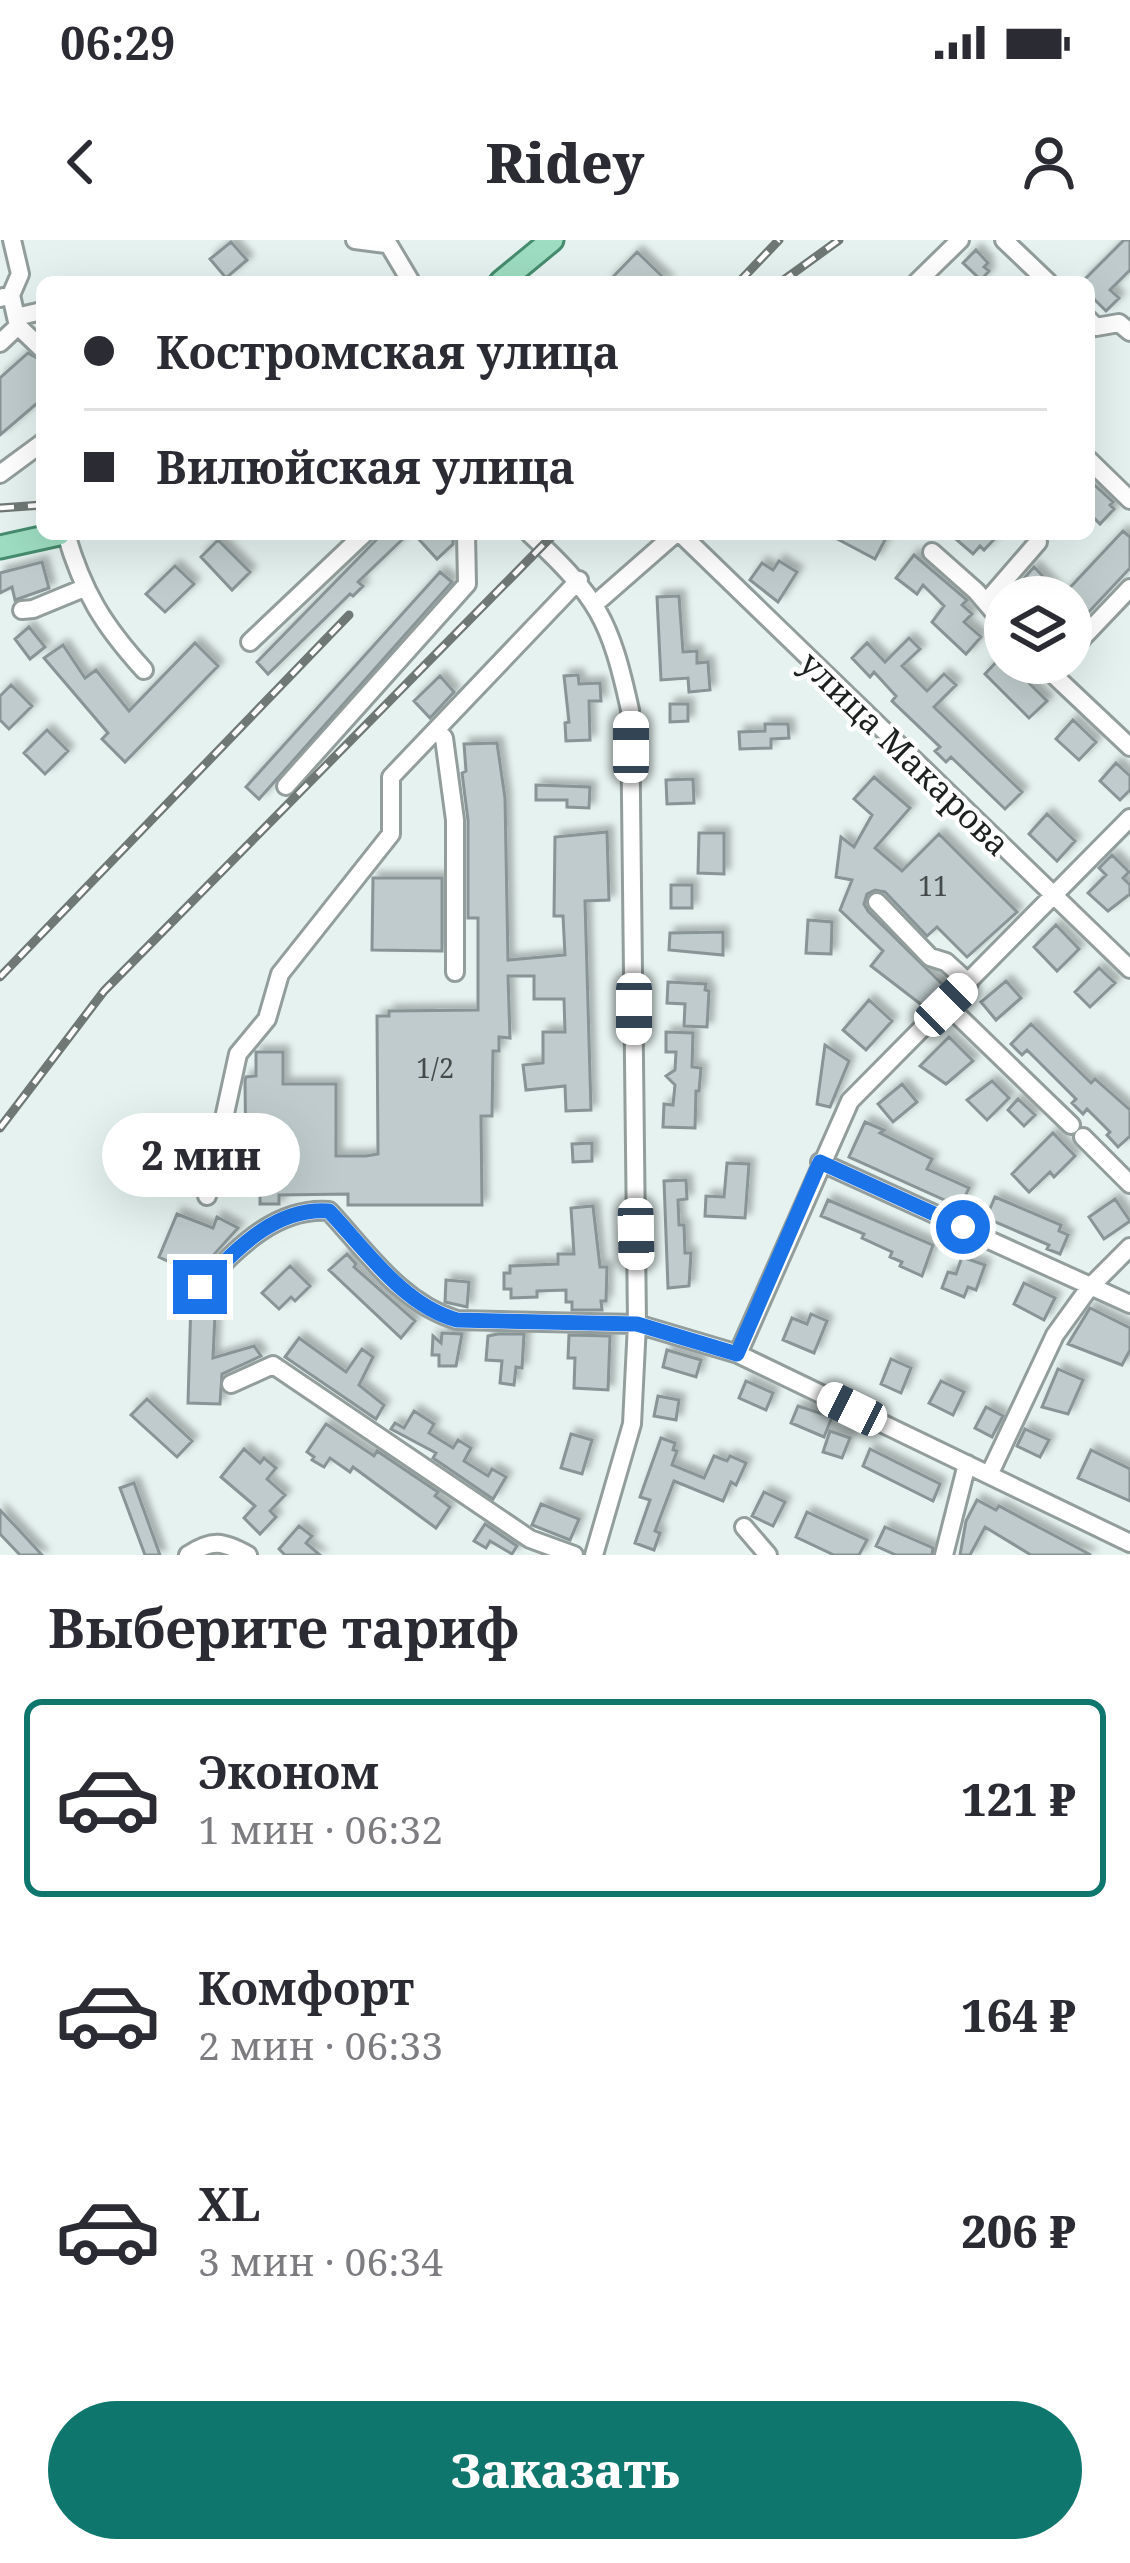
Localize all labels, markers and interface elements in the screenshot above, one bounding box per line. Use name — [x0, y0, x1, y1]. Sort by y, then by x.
text: 06:29 — [60, 12, 175, 73]
text: Ridey — [486, 125, 644, 199]
icon: back — [48, 129, 114, 195]
icon: person — [1016, 129, 1082, 195]
text: Костромская улица — [156, 321, 619, 382]
text: Вилюйская улица — [156, 436, 575, 497]
map controls — [984, 576, 1092, 684]
button: layers — [984, 576, 1092, 684]
street label: улица Макарова — [790, 641, 1020, 865]
car — [613, 711, 649, 783]
house number: 11 — [918, 867, 948, 904]
car — [908, 967, 984, 1043]
car — [616, 973, 652, 1045]
house number: 1/2 — [416, 1049, 454, 1086]
callout: 2 мин — [101, 1113, 299, 1197]
text: 2 мин — [141, 1128, 261, 1181]
car — [617, 1198, 655, 1270]
route start — [936, 1200, 990, 1254]
route end — [173, 1260, 227, 1314]
car — [812, 1377, 892, 1441]
text: Выберите тариф — [48, 1590, 519, 1664]
text: Эконом — [198, 1741, 379, 1802]
icon: car — [54, 1744, 162, 1852]
text: 121 ₽ — [961, 1768, 1076, 1829]
text: 1 мин · 06:32 — [198, 1802, 443, 1855]
text: Комфорт — [198, 1957, 414, 2018]
icon: car — [54, 1960, 162, 2068]
text: 164 ₽ — [961, 1984, 1076, 2045]
text: 2 мин · 06:33 — [198, 2018, 443, 2071]
text: XL — [198, 2173, 260, 2234]
icon: car — [54, 2176, 162, 2284]
text: 206 ₽ — [961, 2200, 1076, 2261]
text: 3 мин · 06:34 — [198, 2234, 443, 2287]
button: Заказать — [48, 2401, 1082, 2539]

